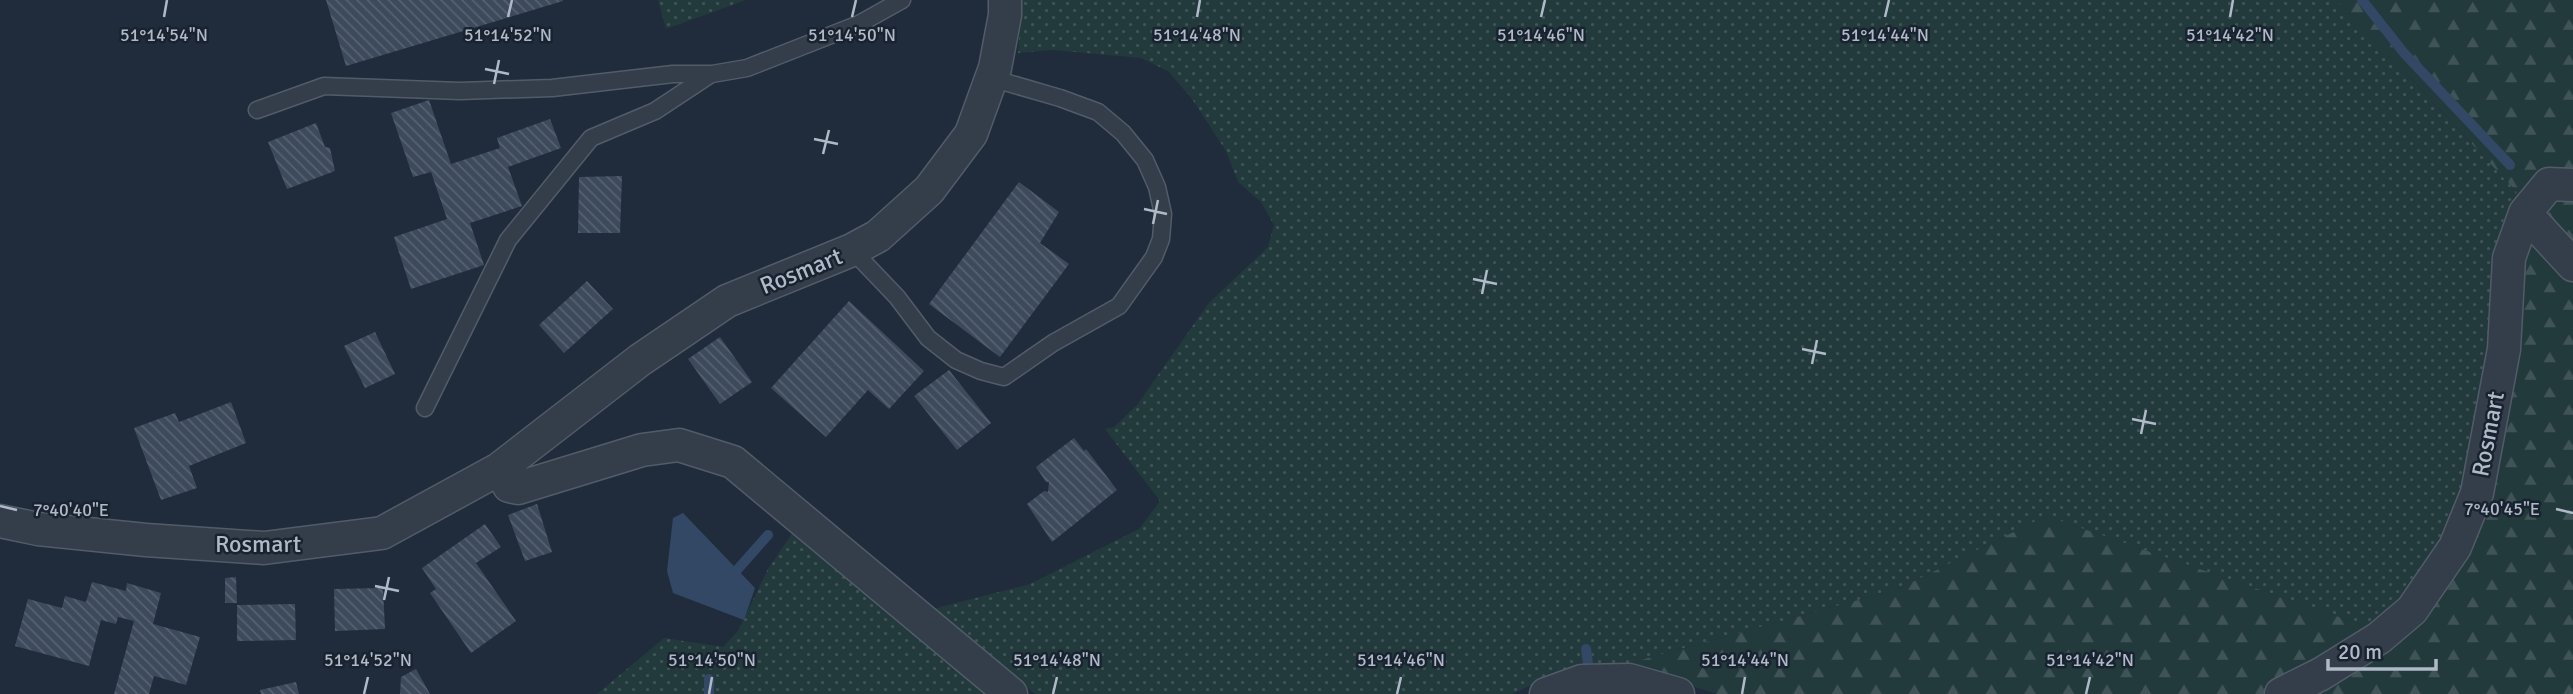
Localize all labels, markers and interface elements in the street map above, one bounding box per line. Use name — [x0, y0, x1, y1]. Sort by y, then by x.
text: 51°14'54"N — [120, 24, 208, 46]
text: 51°14'52"N — [464, 24, 552, 46]
text: 51°14'50"N — [808, 24, 896, 46]
text: 51°14'48"N — [1153, 24, 1241, 46]
text: 51°14'46"N — [1497, 24, 1585, 46]
text: 51°14'44"N — [1841, 24, 1929, 46]
text: 51°14'42"N — [2186, 24, 2274, 46]
street label: Rosmart — [755, 241, 847, 301]
street label: Rosmart — [2465, 389, 2511, 479]
text: 7°40'45"E — [2464, 498, 2540, 520]
text: 7°40'40"E — [33, 499, 109, 521]
street label: Rosmart — [215, 529, 301, 559]
scale bar — [2328, 628, 2436, 672]
text: 20 m — [2338, 639, 2382, 665]
text: 51°14'52"N — [324, 649, 412, 671]
text: 51°14'50"N — [668, 649, 756, 671]
text: 51°14'48"N — [1013, 649, 1101, 671]
text: 51°14'46"N — [1357, 649, 1445, 671]
text: 51°14'44"N — [1701, 649, 1789, 671]
text: 51°14'42"N — [2046, 649, 2134, 671]

